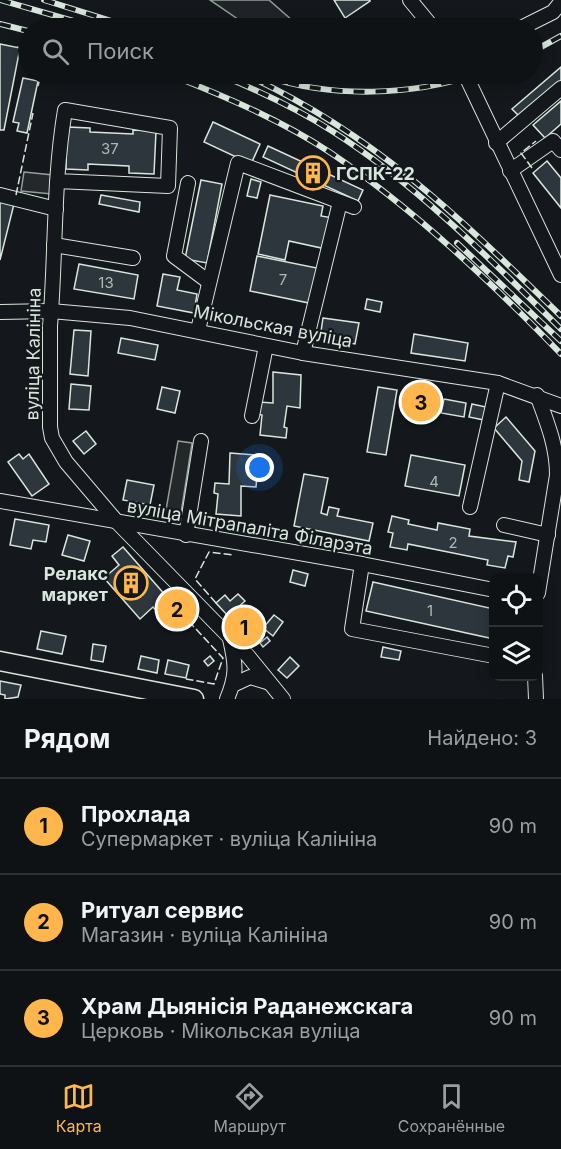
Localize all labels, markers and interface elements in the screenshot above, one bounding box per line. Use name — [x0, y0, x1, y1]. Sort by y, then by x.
search box — [18, 18, 543, 84]
icon: search — [39, 35, 72, 68]
text: Поиск — [87, 38, 154, 64]
house number: 37 — [101, 139, 119, 158]
building icon: ГСПК-22 — [295, 155, 331, 191]
place label: ГСПК-22 — [336, 163, 415, 184]
house number: 7 — [279, 270, 287, 289]
house number: 13 — [98, 273, 114, 292]
street label: вуліца Калініна — [21, 287, 45, 421]
street label: Мікольская вуліца — [192, 300, 354, 352]
pin: 3 — [402, 380, 440, 424]
your location — [245, 453, 274, 482]
house number: 4 — [429, 472, 439, 491]
street label: вуліца Мітрапаліта Філарэта — [126, 495, 374, 559]
house number: 2 — [448, 533, 458, 552]
place label: Релакс маркет — [42, 563, 108, 605]
building icon: Релакс маркет — [113, 565, 149, 601]
map controls — [489, 573, 543, 681]
button: locate — [489, 573, 543, 627]
pin: 2 — [158, 586, 196, 632]
house number: 1 — [427, 601, 433, 620]
pin: 1 — [224, 604, 264, 650]
button: layers — [489, 627, 543, 681]
text: Рядом — [24, 723, 110, 754]
text: Найдено: 3 — [427, 726, 537, 750]
text: Прохлада — [81, 801, 191, 827]
text: 1 — [39, 814, 48, 838]
text: 90 m — [489, 814, 537, 838]
text: Супермаркет · вуліца Калініна — [81, 827, 377, 851]
text: Ритуал сервис — [81, 897, 244, 923]
text: 2 — [37, 910, 50, 934]
text: 90 m — [489, 910, 537, 934]
text: Магазин · вуліца Калініна — [81, 923, 328, 947]
text: Храм Дыянісія Раданежскага — [81, 993, 413, 1019]
text: 3 — [37, 1006, 50, 1030]
text: 90 m — [489, 1006, 537, 1030]
text: Церковь · Мікольская вуліца — [81, 1019, 361, 1043]
tab: Карта — [56, 1080, 102, 1136]
tab: Маршрут — [213, 1080, 286, 1136]
tab: Сохранённые — [398, 1080, 505, 1136]

